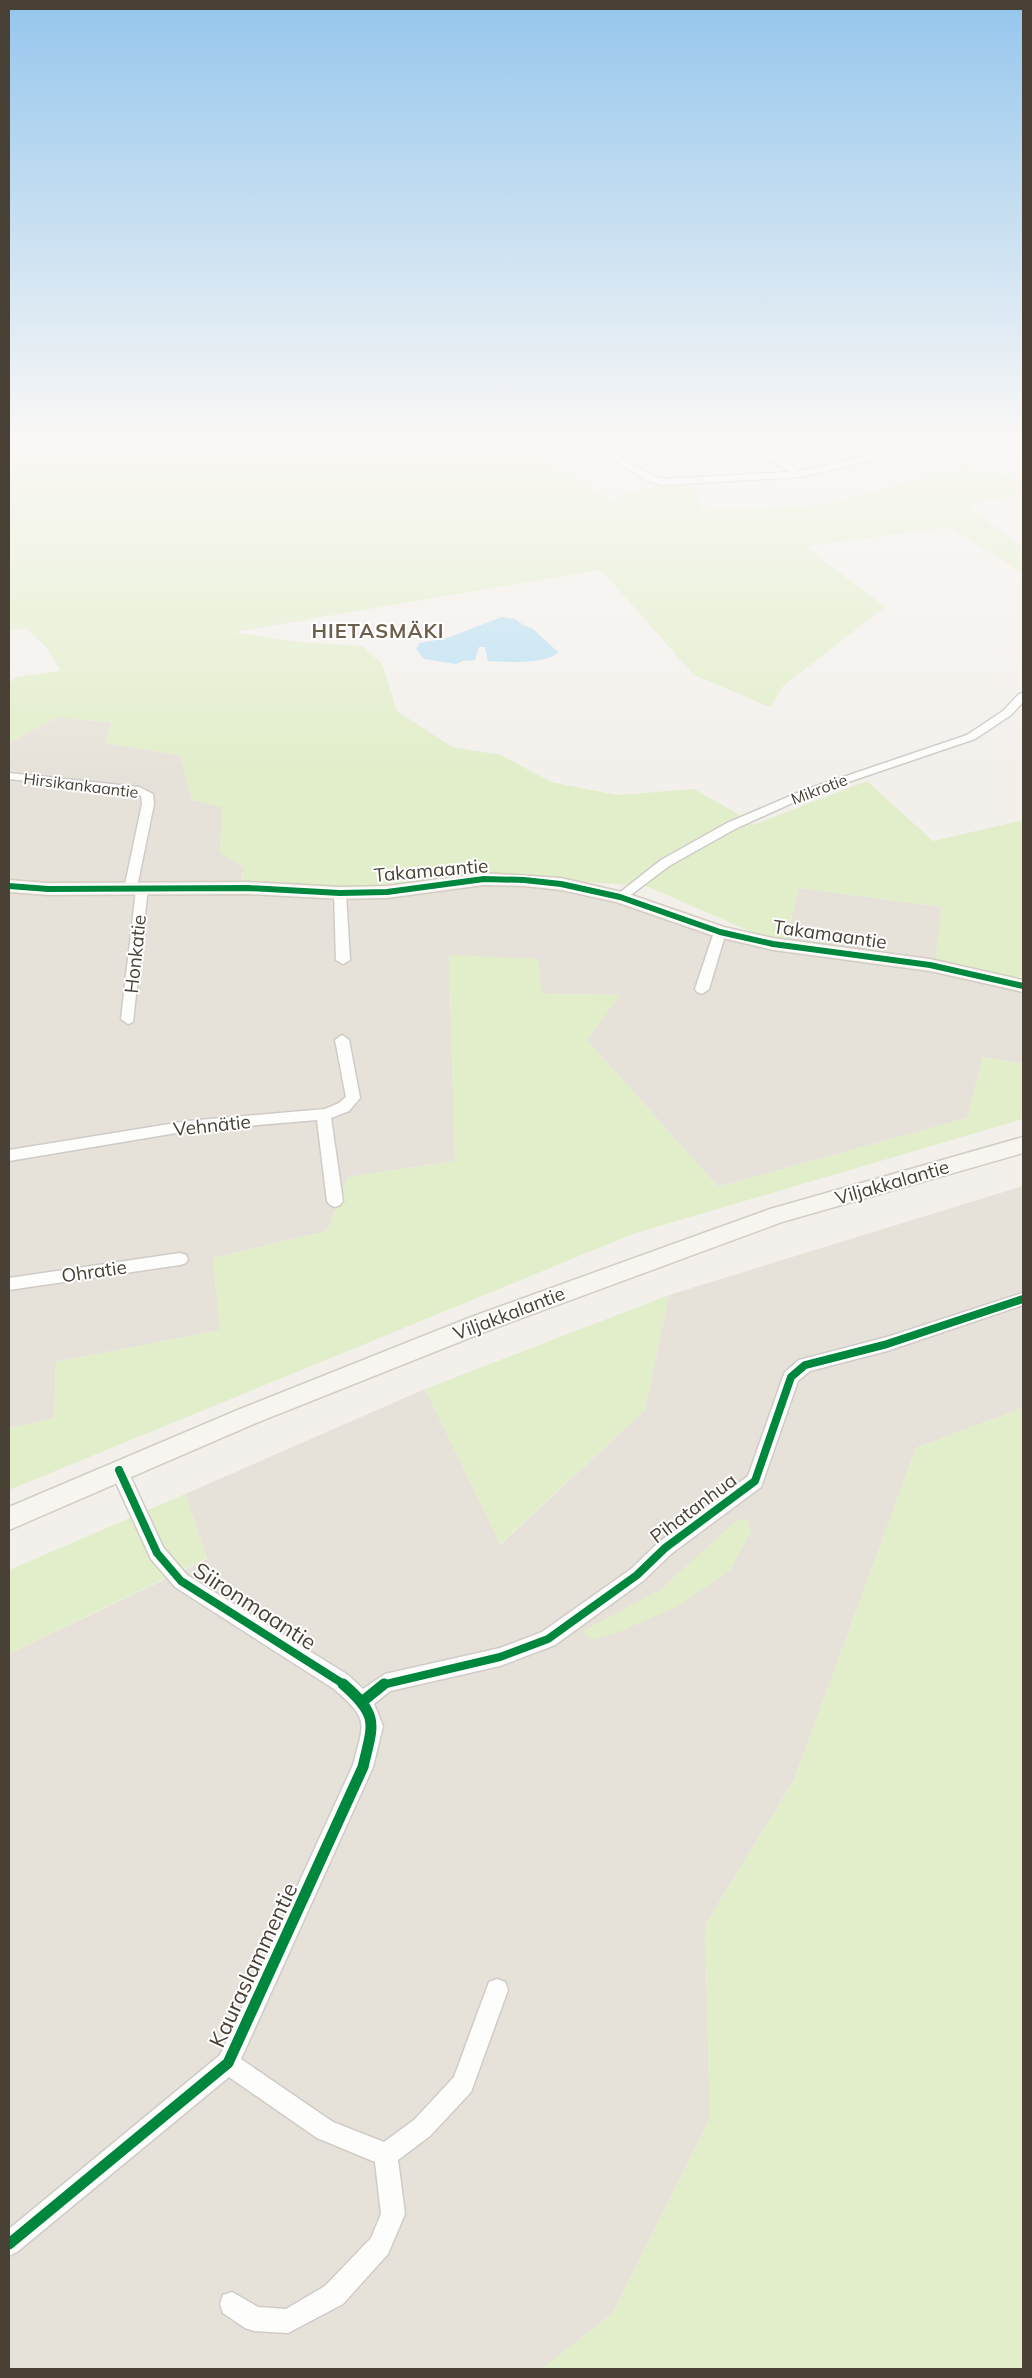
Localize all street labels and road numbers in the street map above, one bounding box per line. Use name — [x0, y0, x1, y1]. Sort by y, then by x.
street label: Hirsikankaantie — [22, 768, 140, 802]
street label: Mikrotie — [788, 769, 850, 809]
street label: Takamaantie — [373, 853, 489, 887]
street label: Honkatie — [119, 913, 151, 995]
street label: Takamaantie — [772, 914, 888, 954]
street label: Vehnätie — [172, 1109, 252, 1141]
street label: Viljakkalantie — [832, 1154, 952, 1210]
street label: Ohratie — [60, 1255, 128, 1287]
street label: Viljakkalantie — [450, 1281, 568, 1345]
street label: Pihatanhua — [645, 1468, 741, 1548]
street label: Siironmaantie — [188, 1556, 322, 1656]
street label: Kauraslammentie — [203, 1878, 303, 2052]

